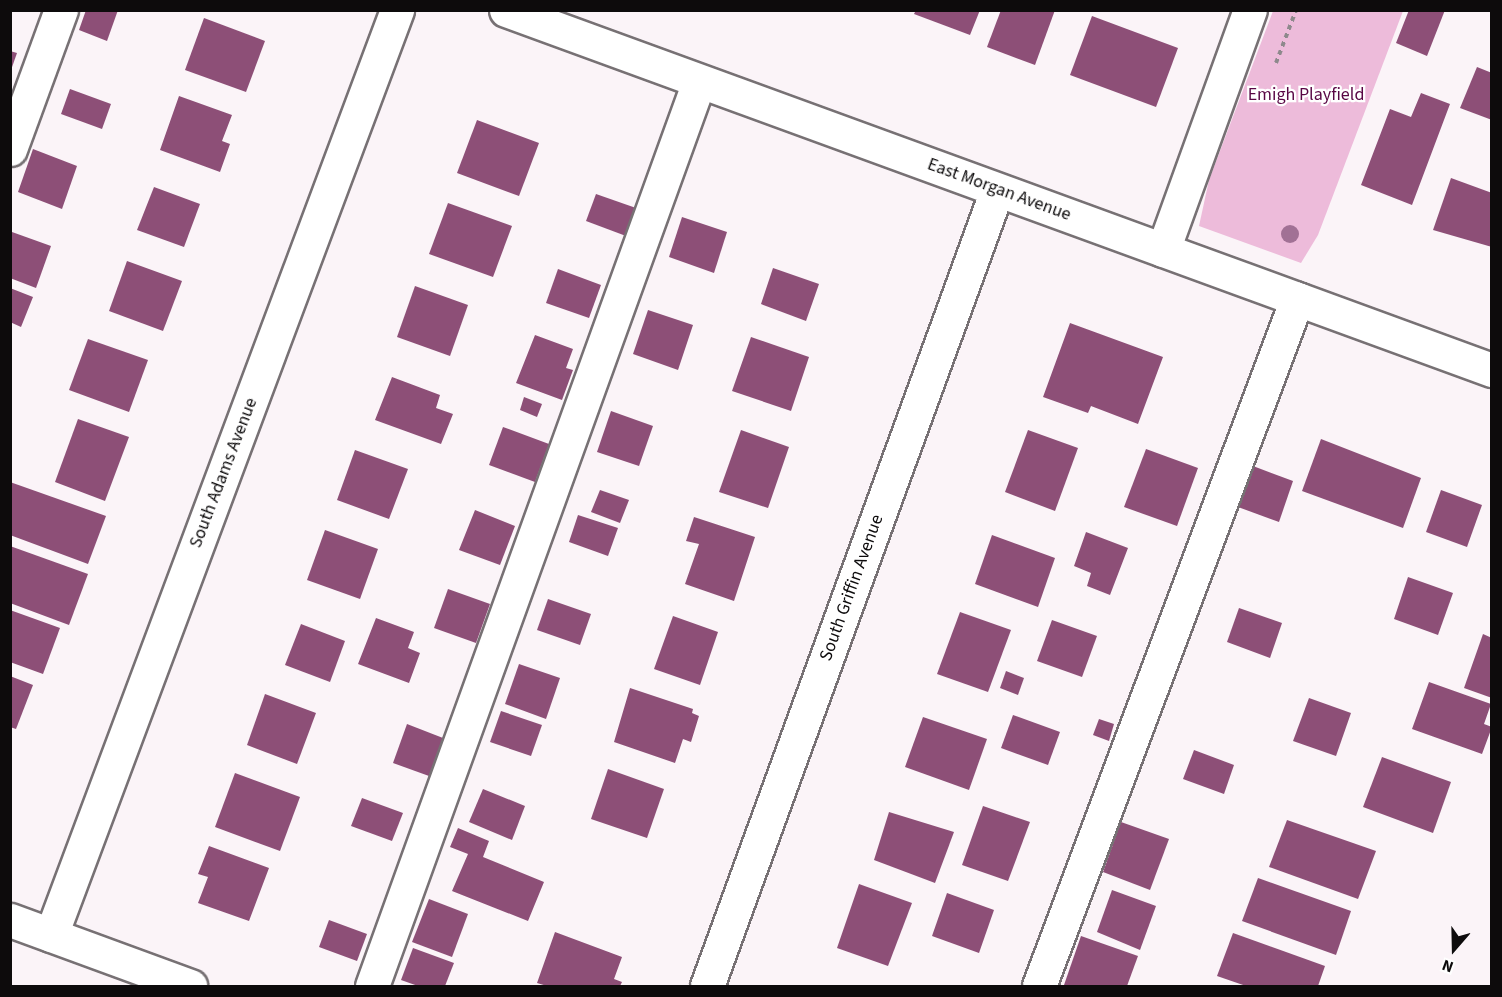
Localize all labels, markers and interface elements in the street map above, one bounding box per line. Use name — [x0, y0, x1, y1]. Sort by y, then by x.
park label: Emigh Playfield — [1248, 84, 1364, 106]
street label: East Morgan Avenue — [924, 154, 1074, 226]
street label: South Adams Avenue — [185, 395, 263, 551]
street label: South Griffin Avenue — [815, 512, 889, 664]
north arrow — [1424, 919, 1484, 979]
text: N — [1439, 954, 1457, 978]

